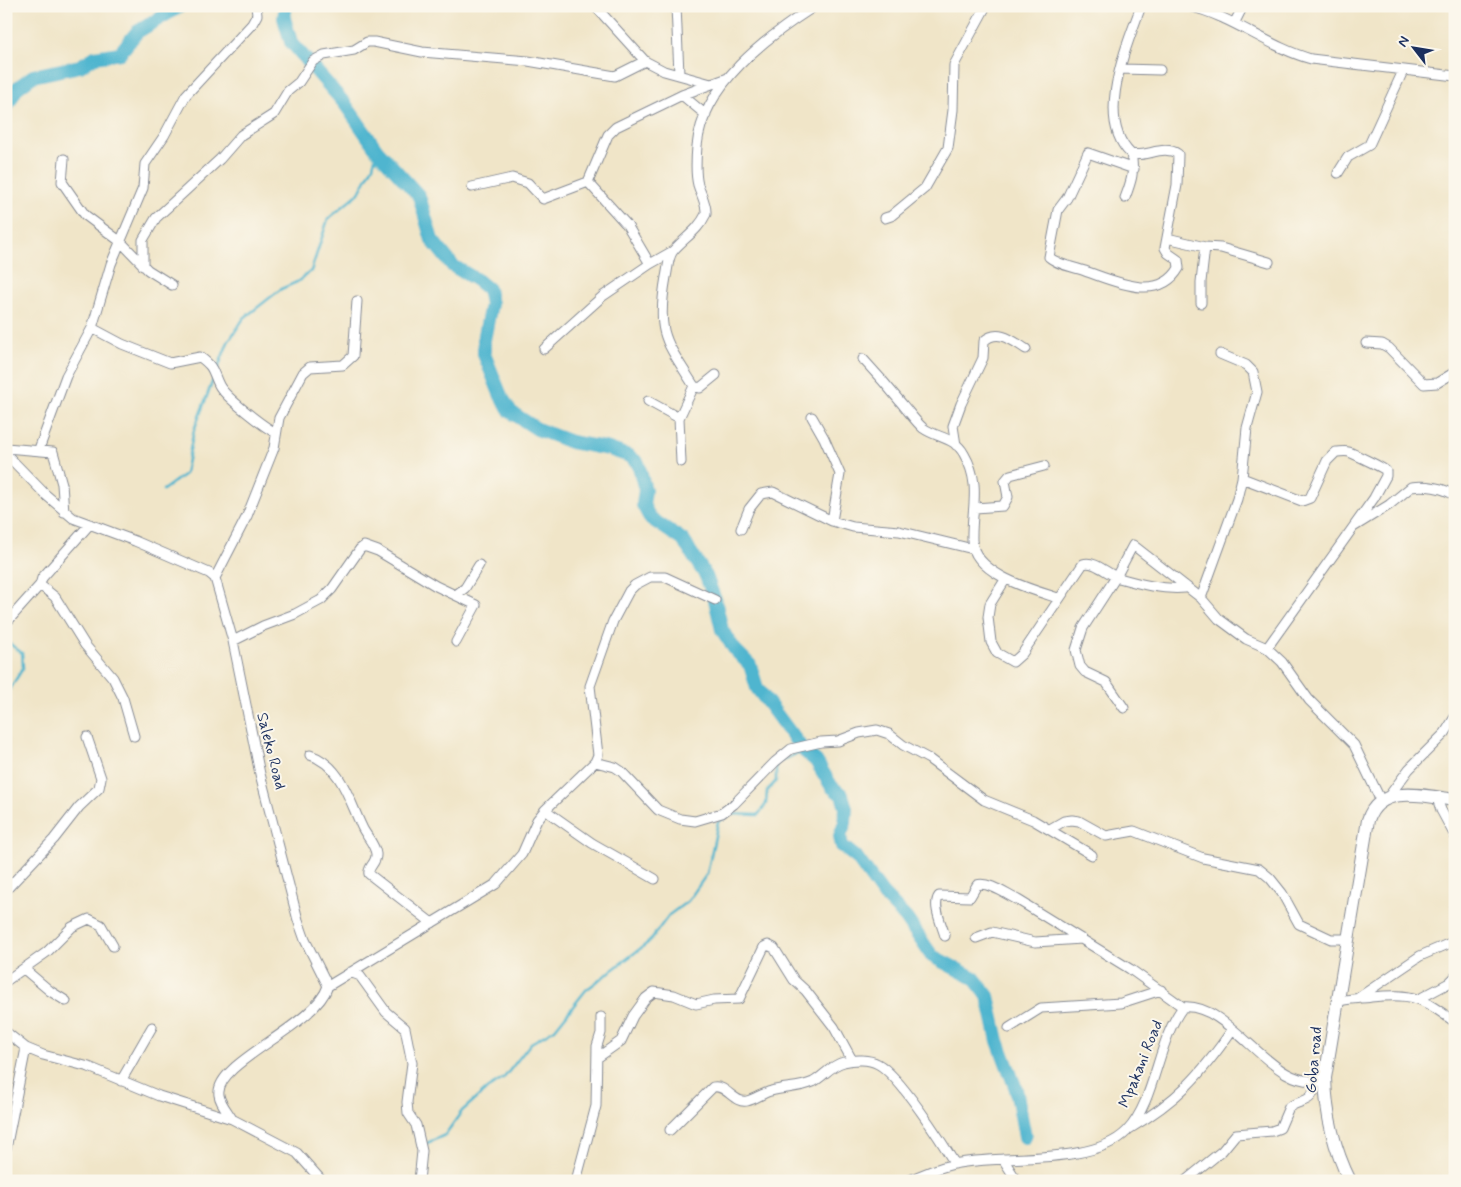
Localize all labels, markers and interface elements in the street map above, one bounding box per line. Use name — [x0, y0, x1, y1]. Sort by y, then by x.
north arrow — [1388, 22, 1438, 72]
text: N — [1394, 33, 1414, 50]
street label: Saleko Road — [251, 710, 291, 792]
street label: Mpakani Road — [1114, 1017, 1168, 1111]
street label: Goba road — [1301, 1026, 1327, 1094]

